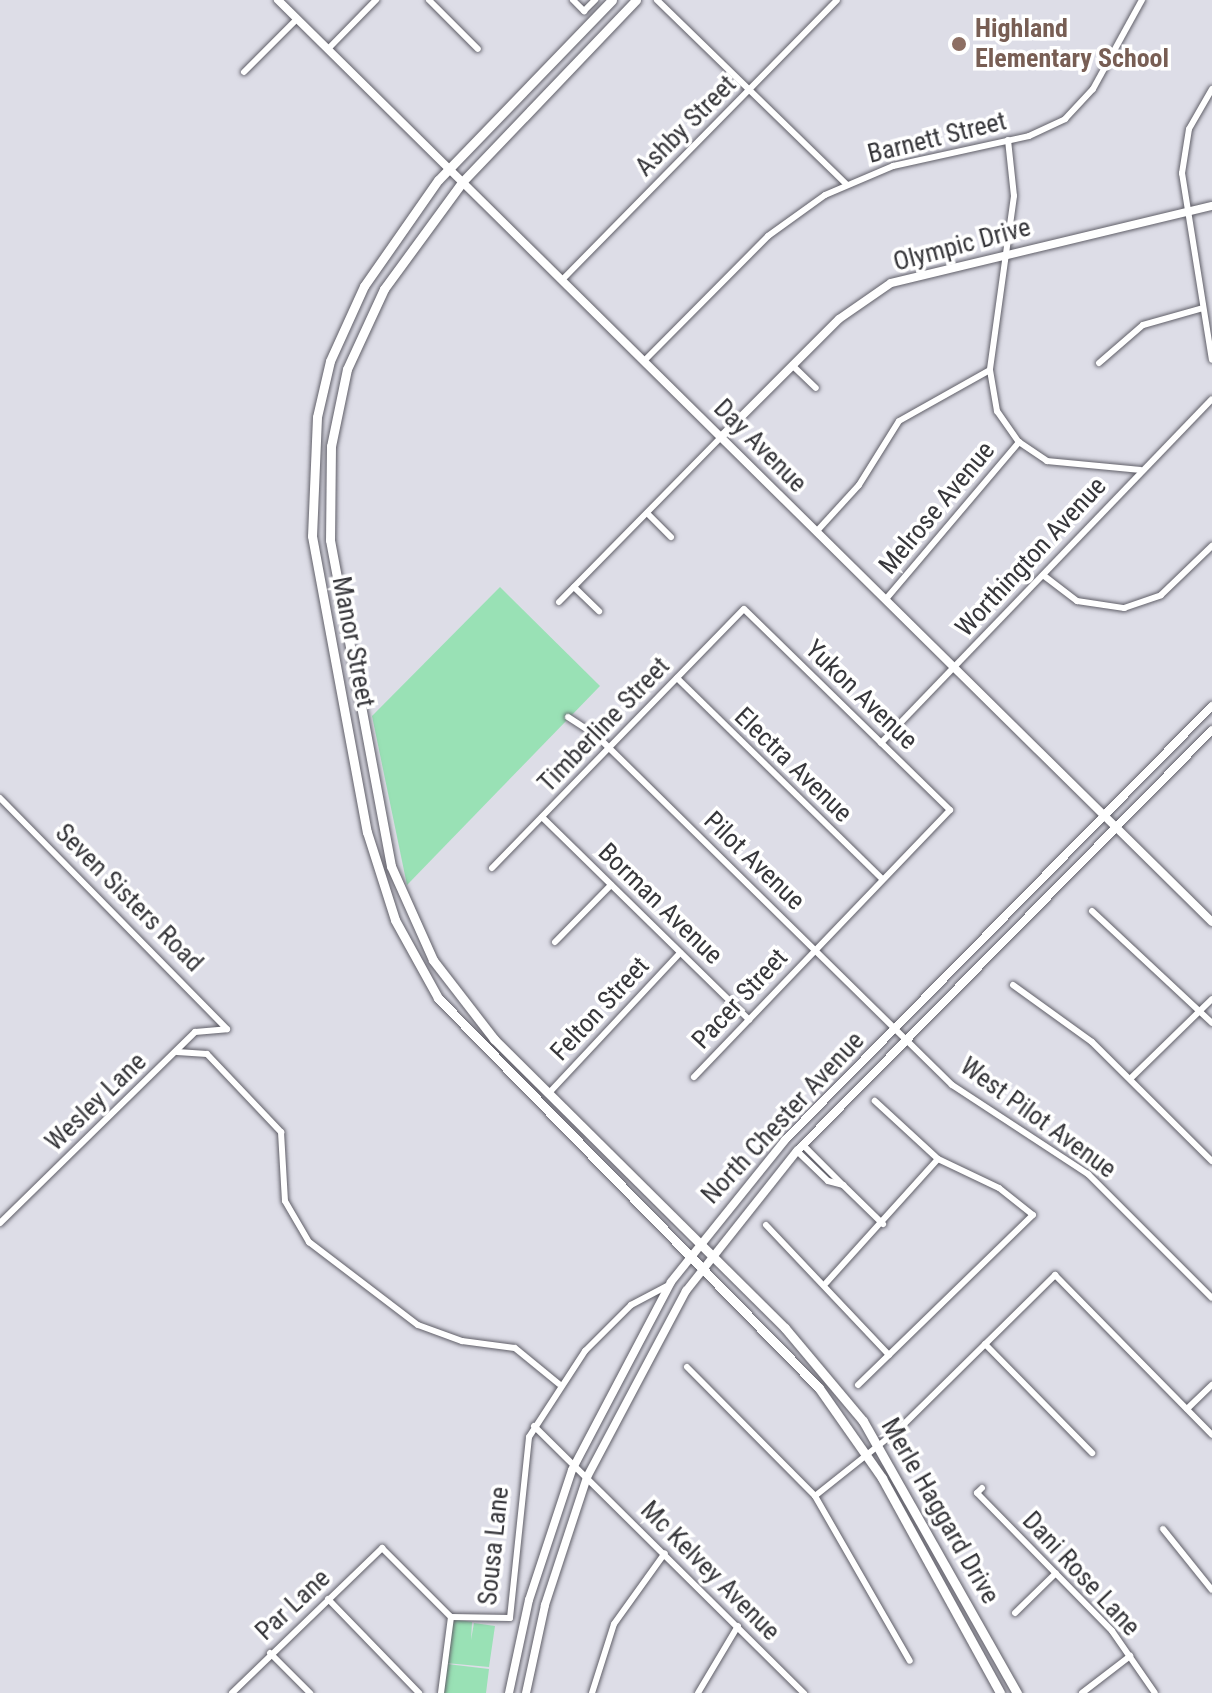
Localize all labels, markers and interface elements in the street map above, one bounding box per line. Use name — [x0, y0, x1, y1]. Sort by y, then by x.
place label: Highland Elementary School — [975, 13, 1169, 74]
marker: Highland Elementary School — [950, 35, 968, 53]
street label: Ashby Street — [629, 69, 743, 183]
street label: Barnett Street — [865, 106, 1009, 170]
street label: Olympic Drive — [890, 212, 1034, 278]
street label: Day Avenue — [707, 393, 813, 499]
street label: Melrose Avenue — [873, 435, 1001, 581]
street label: Worthington Avenue — [949, 471, 1113, 643]
street label: Manor Street — [325, 574, 381, 710]
street label: Yukon Avenue — [798, 634, 924, 756]
street label: Timberline Street — [532, 651, 676, 799]
street label: Electra Avenue — [728, 701, 858, 829]
street label: Pilot Avenue — [697, 805, 811, 917]
street label: Seven Sisters Road — [49, 818, 209, 978]
street label: Borman Avenue — [591, 837, 729, 971]
street label: Pacer Street — [686, 942, 794, 1056]
street label: Felton Street — [544, 951, 656, 1067]
street label: North Chester Avenue — [695, 1025, 871, 1211]
street label: Wesley Lane — [39, 1046, 153, 1158]
street label: West Pilot Avenue — [954, 1051, 1122, 1185]
street label: Merle Haggard Drive — [874, 1413, 1006, 1609]
street label: Sousa Lane — [472, 1485, 516, 1607]
street label: Mc Kelvey Avenue — [634, 1495, 786, 1647]
street label: Dani Rose Lane — [1016, 1505, 1146, 1643]
street label: Par Lane — [249, 1563, 337, 1647]

